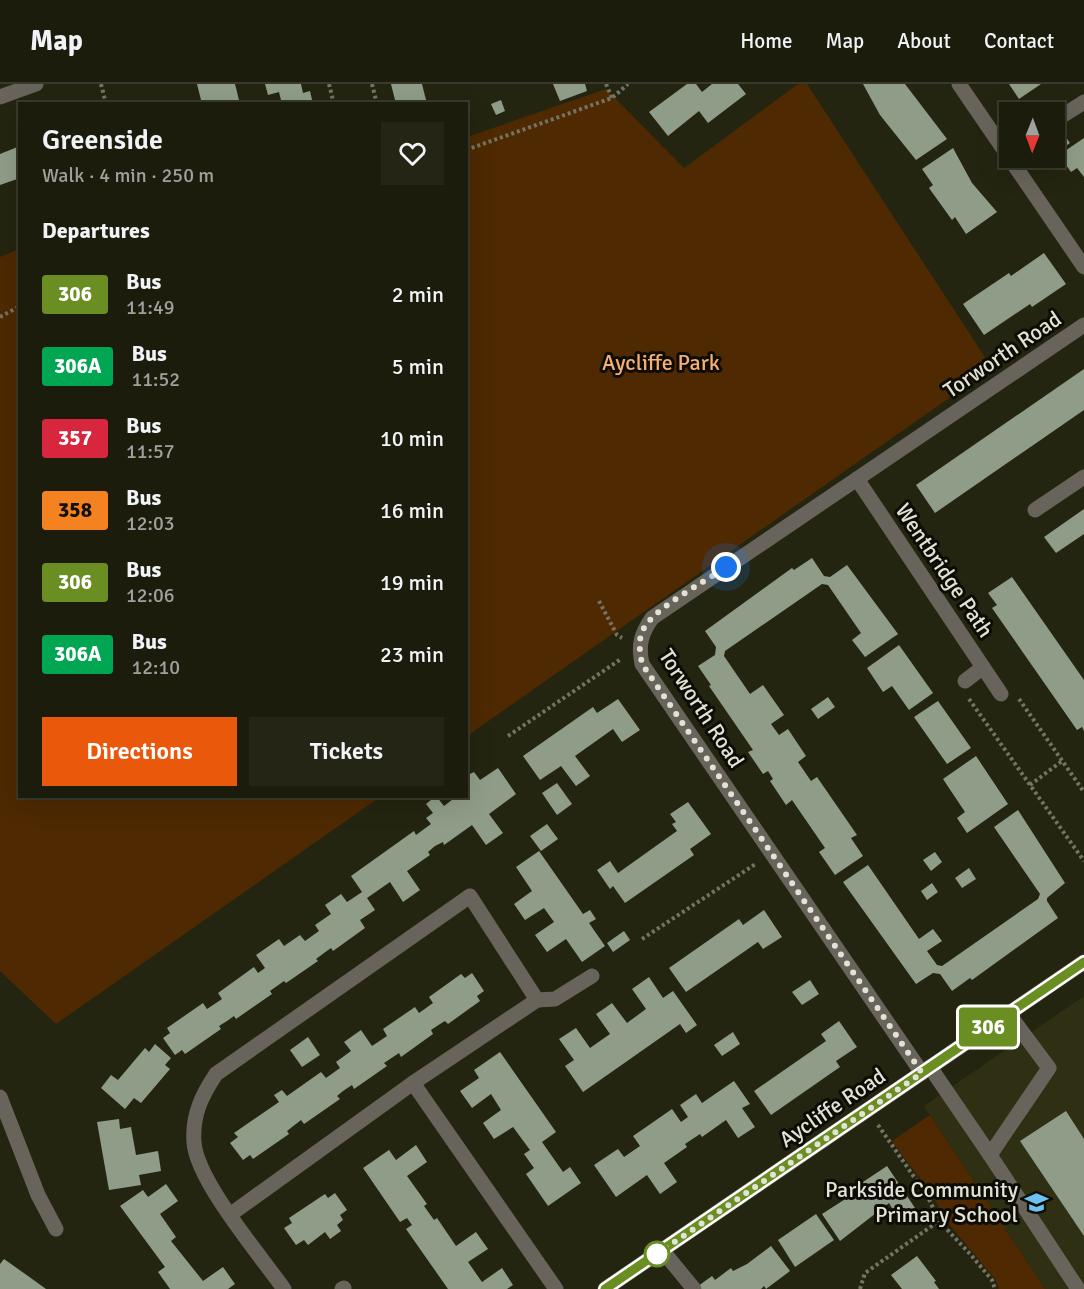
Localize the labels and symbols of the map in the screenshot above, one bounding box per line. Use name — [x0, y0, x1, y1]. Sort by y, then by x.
north arrow — [999, 102, 1065, 168]
street label: Torworth Road — [938, 305, 1066, 404]
park label: Aycliffe Park — [602, 349, 720, 376]
street label: Wentbridge Path — [890, 498, 999, 643]
your location — [711, 552, 741, 582]
street label: Torworth Road — [653, 644, 750, 773]
line badge: 306 — [954, 1008, 1022, 1046]
street label: Aycliffe Road — [774, 1062, 891, 1153]
place label: Parkside Community Primary School — [825, 1176, 1019, 1228]
school or university icon: Parkside Community Primary School — [1023, 1189, 1049, 1215]
unlabelled marker — [644, 1241, 670, 1267]

